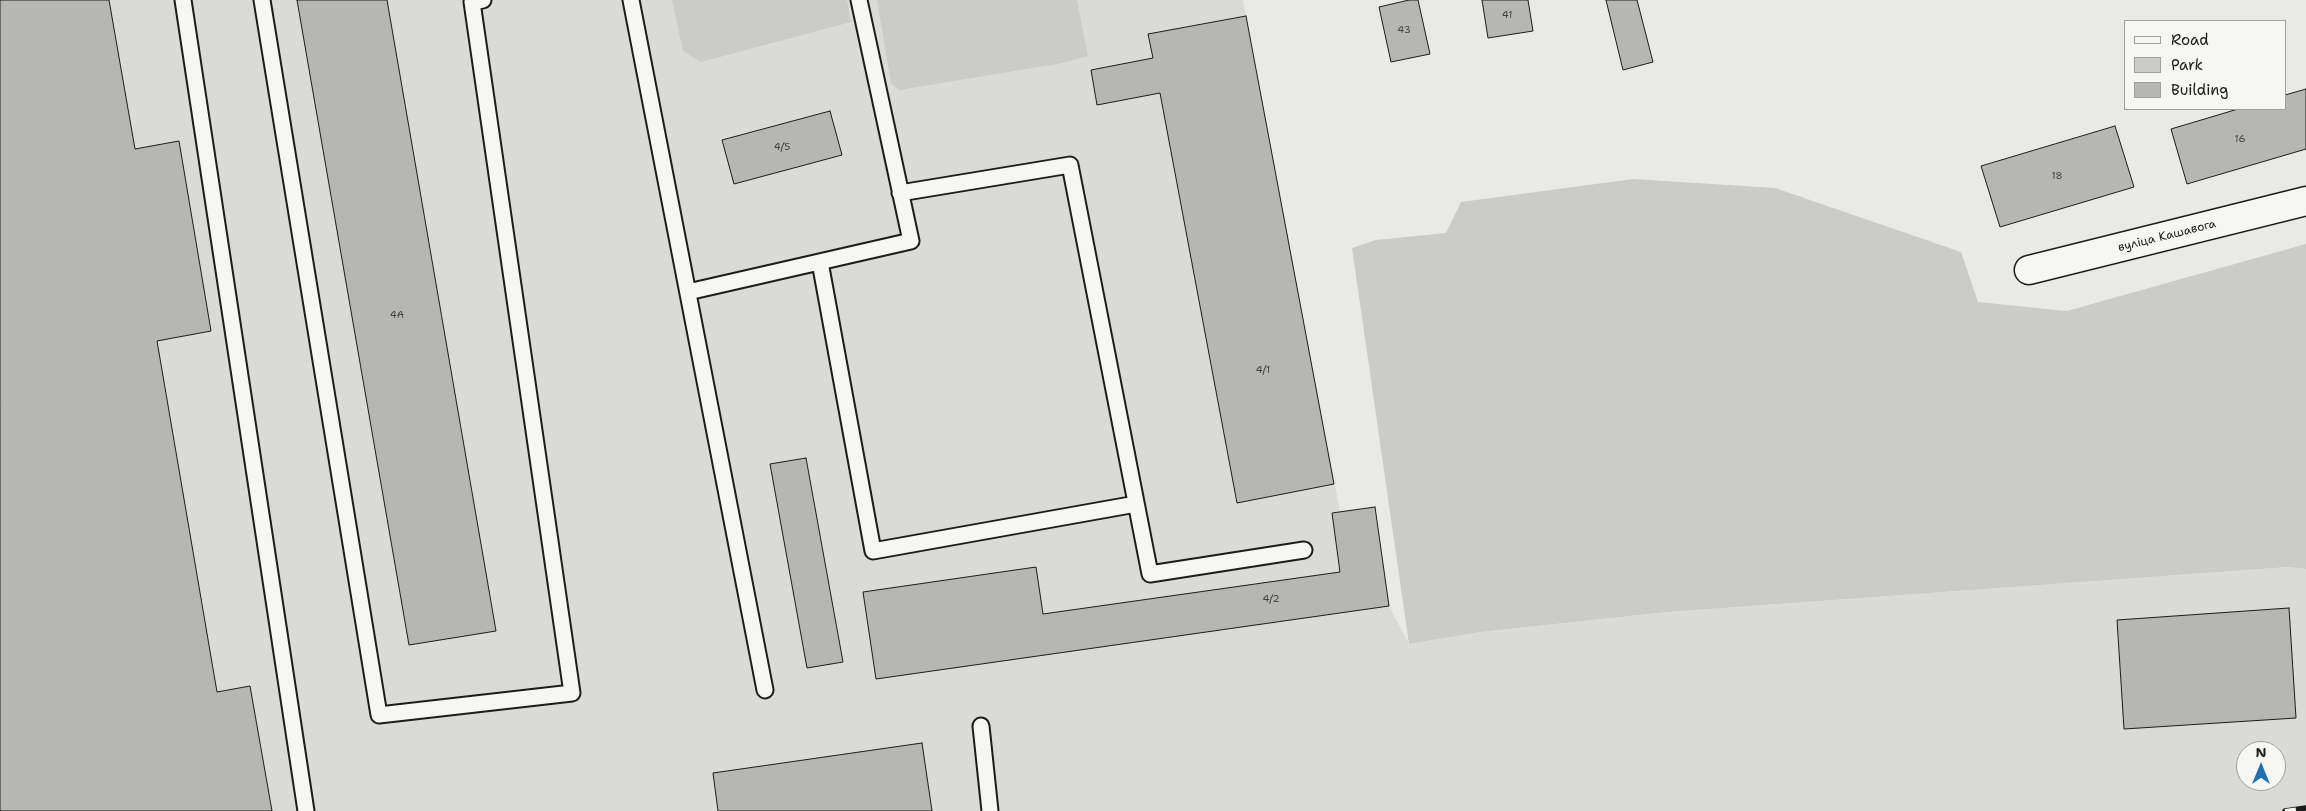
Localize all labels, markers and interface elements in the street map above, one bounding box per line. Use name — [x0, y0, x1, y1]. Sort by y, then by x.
house number: 41 — [1502, 9, 1512, 21]
legend — [2124, 20, 2286, 110]
house number: 43 — [1397, 24, 1411, 36]
text: Road — [2171, 30, 2209, 50]
text: Park — [2171, 55, 2203, 75]
text: Building — [2171, 80, 2228, 100]
house number: 16 — [2235, 133, 2245, 145]
house number: 4/5 — [774, 141, 790, 153]
house number: 18 — [2051, 170, 2063, 182]
street label: вуліца Кашавога — [2116, 217, 2218, 255]
house number: 4А — [390, 309, 404, 321]
house number: 4/1 — [1256, 364, 1270, 376]
house number: 4/2 — [1262, 593, 1280, 605]
north arrow — [2236, 741, 2286, 791]
text: N — [2255, 743, 2267, 761]

